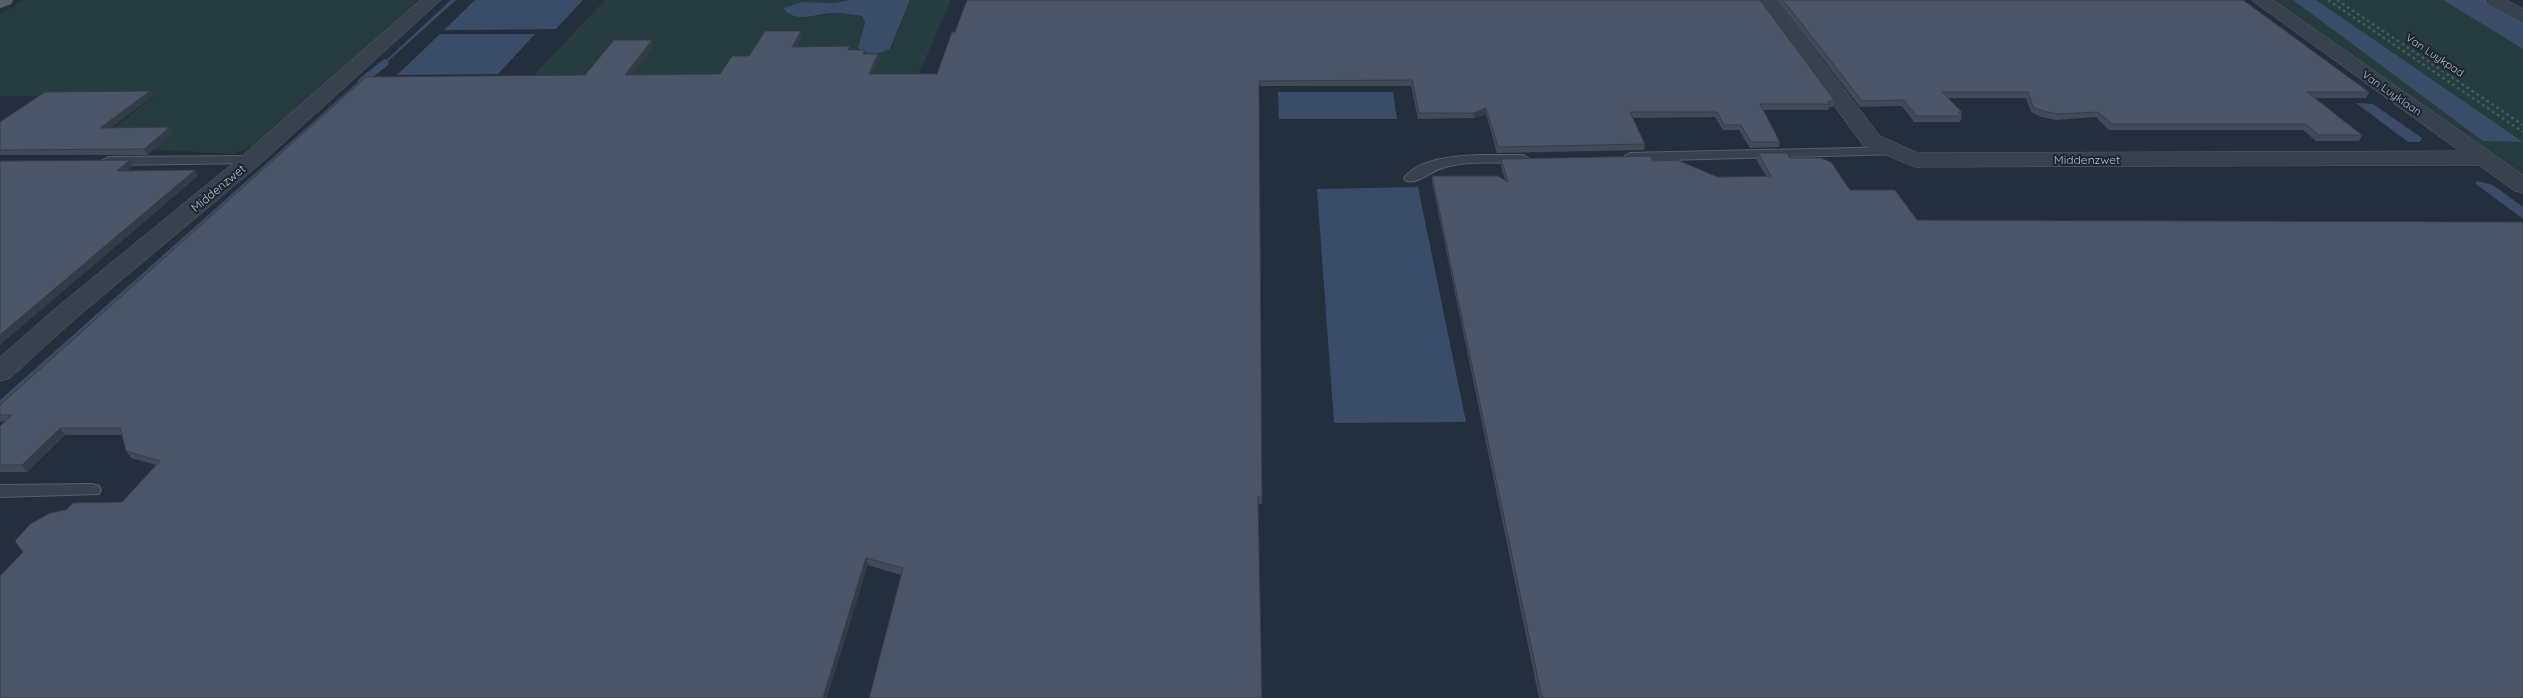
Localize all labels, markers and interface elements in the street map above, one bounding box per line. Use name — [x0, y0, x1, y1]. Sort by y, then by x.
street label: Van Luykpad — [2403, 30, 2467, 80]
street label: Van Luyklaan — [2359, 67, 2425, 119]
street label: Middenzwet — [2054, 152, 2120, 167]
street label: Middenzwet — [188, 161, 248, 215]

